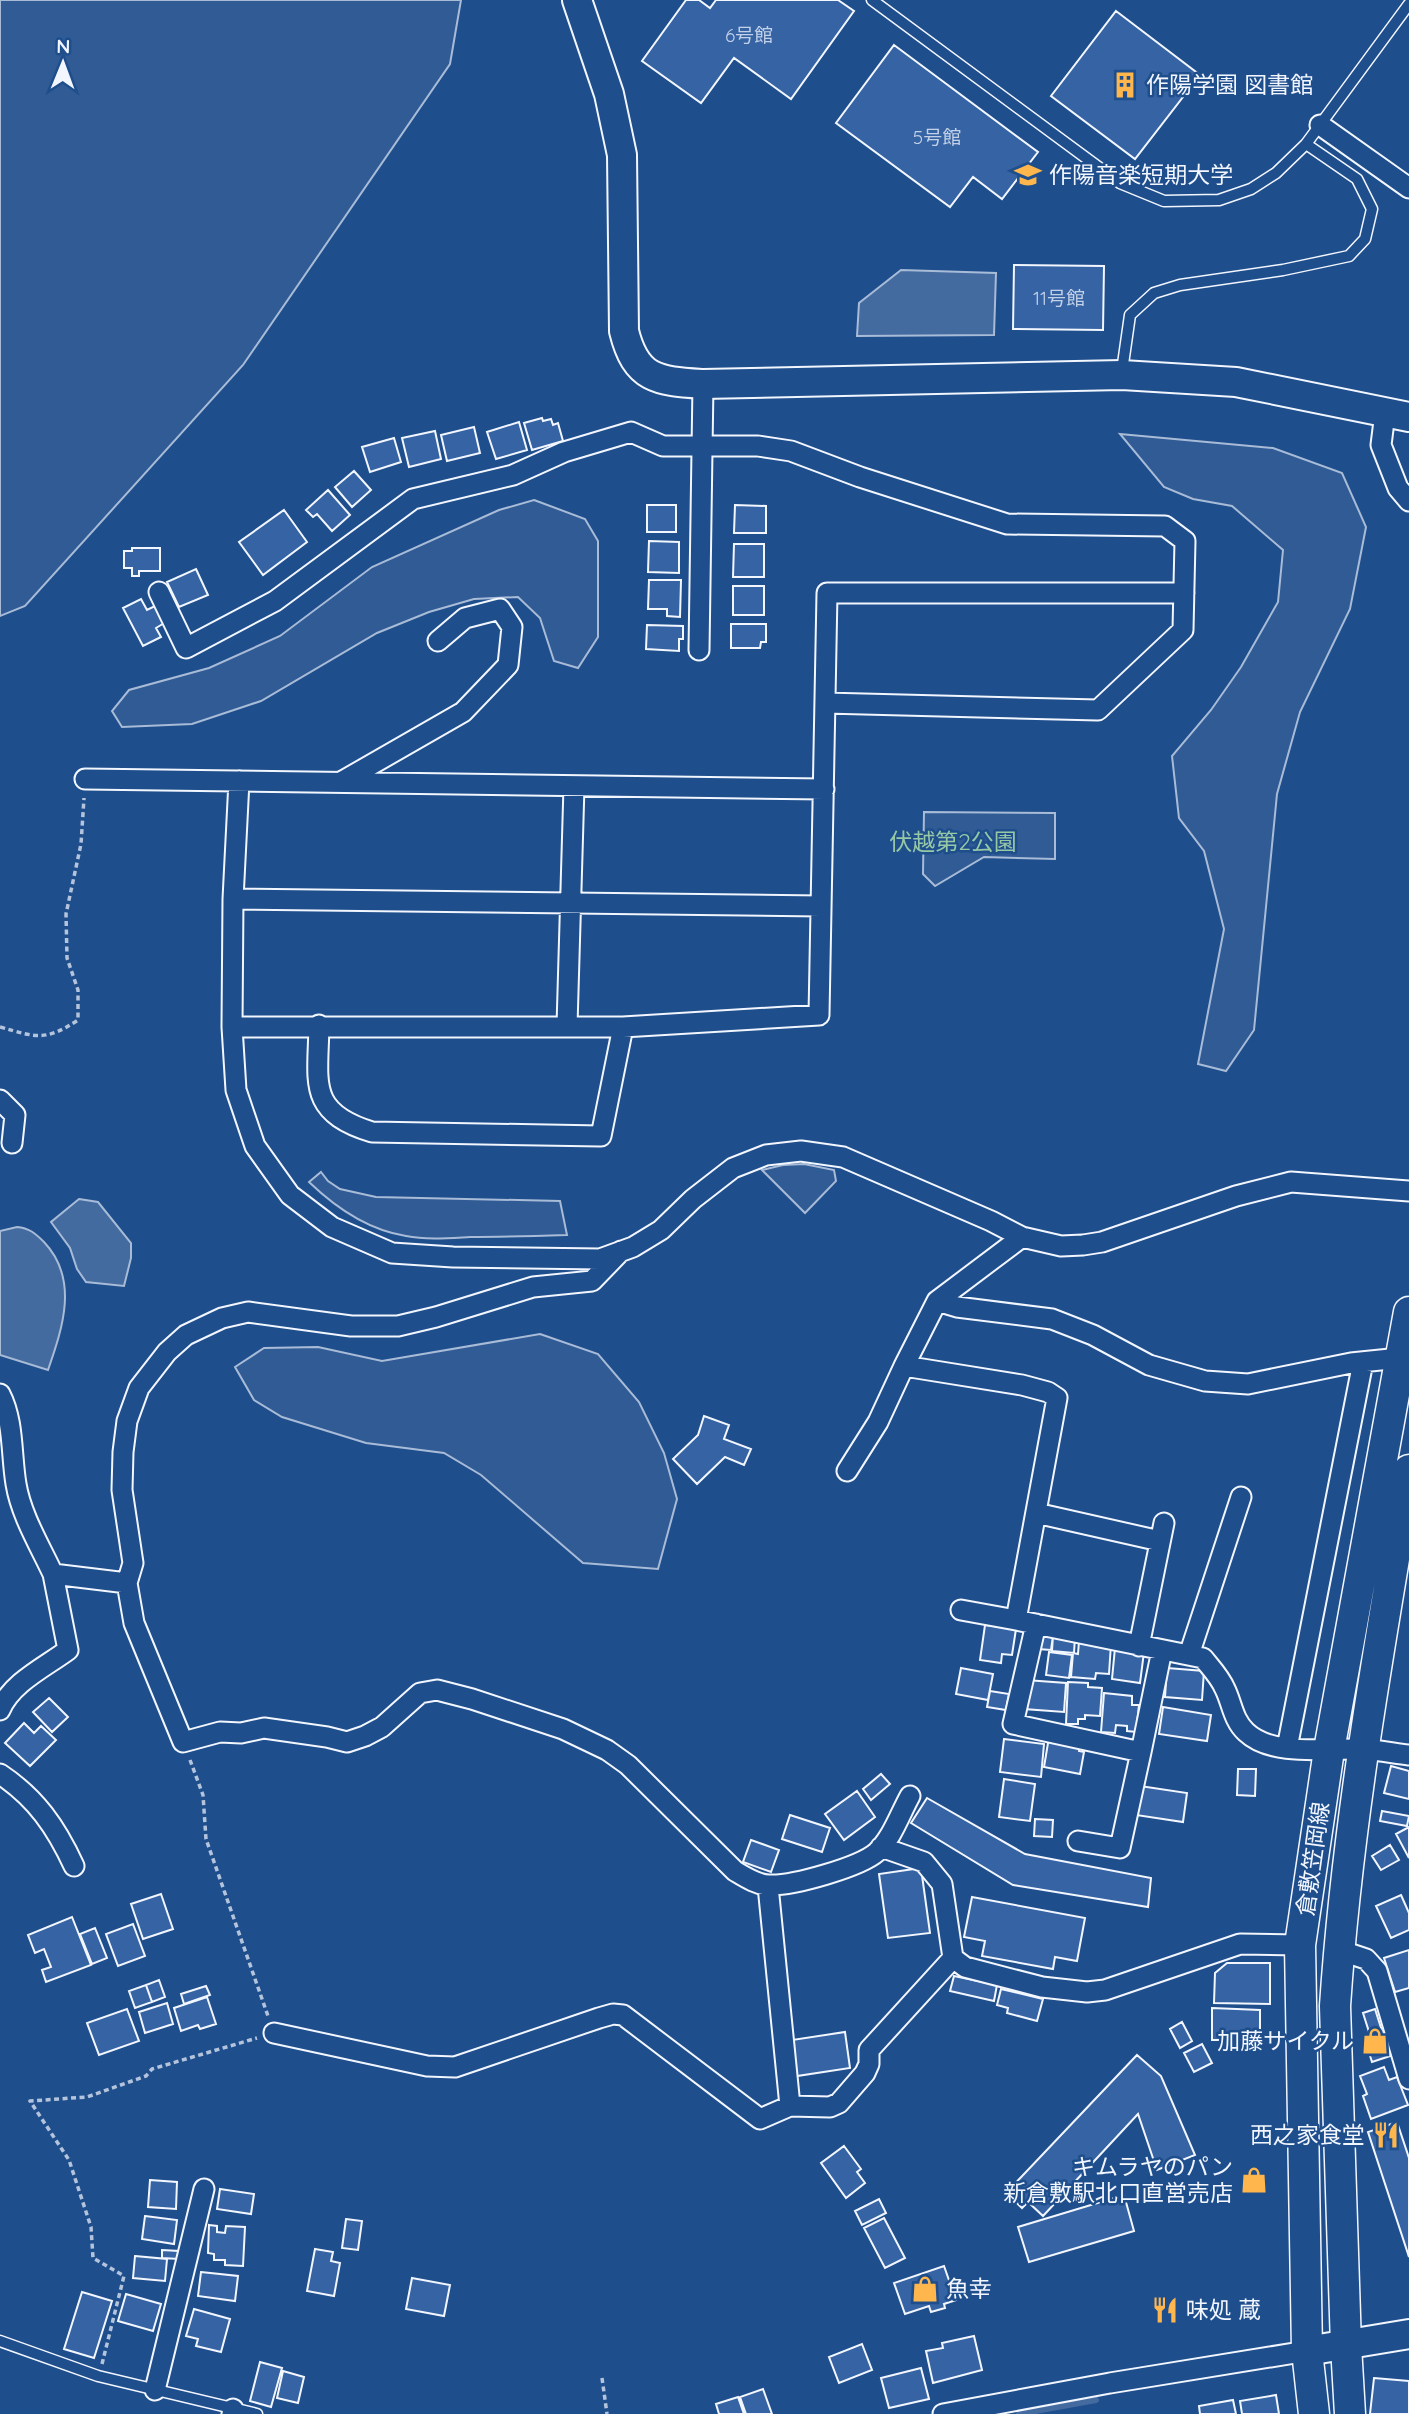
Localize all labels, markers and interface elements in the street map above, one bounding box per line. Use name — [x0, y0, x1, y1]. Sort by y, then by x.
house number: 6号館 — [725, 23, 773, 47]
north arrow — [28, 28, 98, 98]
text: N — [56, 34, 70, 58]
building icon: 作陽学園 図書館 — [1110, 70, 1140, 100]
place label: 作陽学園 図書館 — [1146, 70, 1313, 99]
house number: 5号館 — [913, 125, 961, 149]
school or university icon: 作陽音楽短期大学 — [1013, 160, 1043, 190]
place label: 作陽音楽短期大学 — [1049, 160, 1233, 189]
house number: 11号館 — [1033, 286, 1085, 310]
park label: 伏越第2公園 — [889, 827, 1017, 856]
street label: 倉敷笠岡線 — [1290, 1800, 1335, 1918]
place label: 加藤サイクル — [1217, 2026, 1354, 2055]
shop icon: 加藤サイクル — [1360, 2026, 1390, 2056]
place label: 西之家食堂 — [1250, 2120, 1365, 2149]
restaurant icon: 西之家食堂 — [1371, 2120, 1401, 2150]
place label: キムラヤのパン 新倉敷駅北口直営売店 — [1003, 2152, 1233, 2207]
shop icon: キムラヤのパン 新倉敷駅北口直営売店 — [1239, 2165, 1269, 2195]
shop icon: 魚幸 — [910, 2274, 940, 2304]
place label: 魚幸 — [946, 2274, 992, 2303]
restaurant icon: 味処 蔵 — [1150, 2295, 1180, 2325]
place label: 味処 蔵 — [1186, 2295, 1261, 2324]

